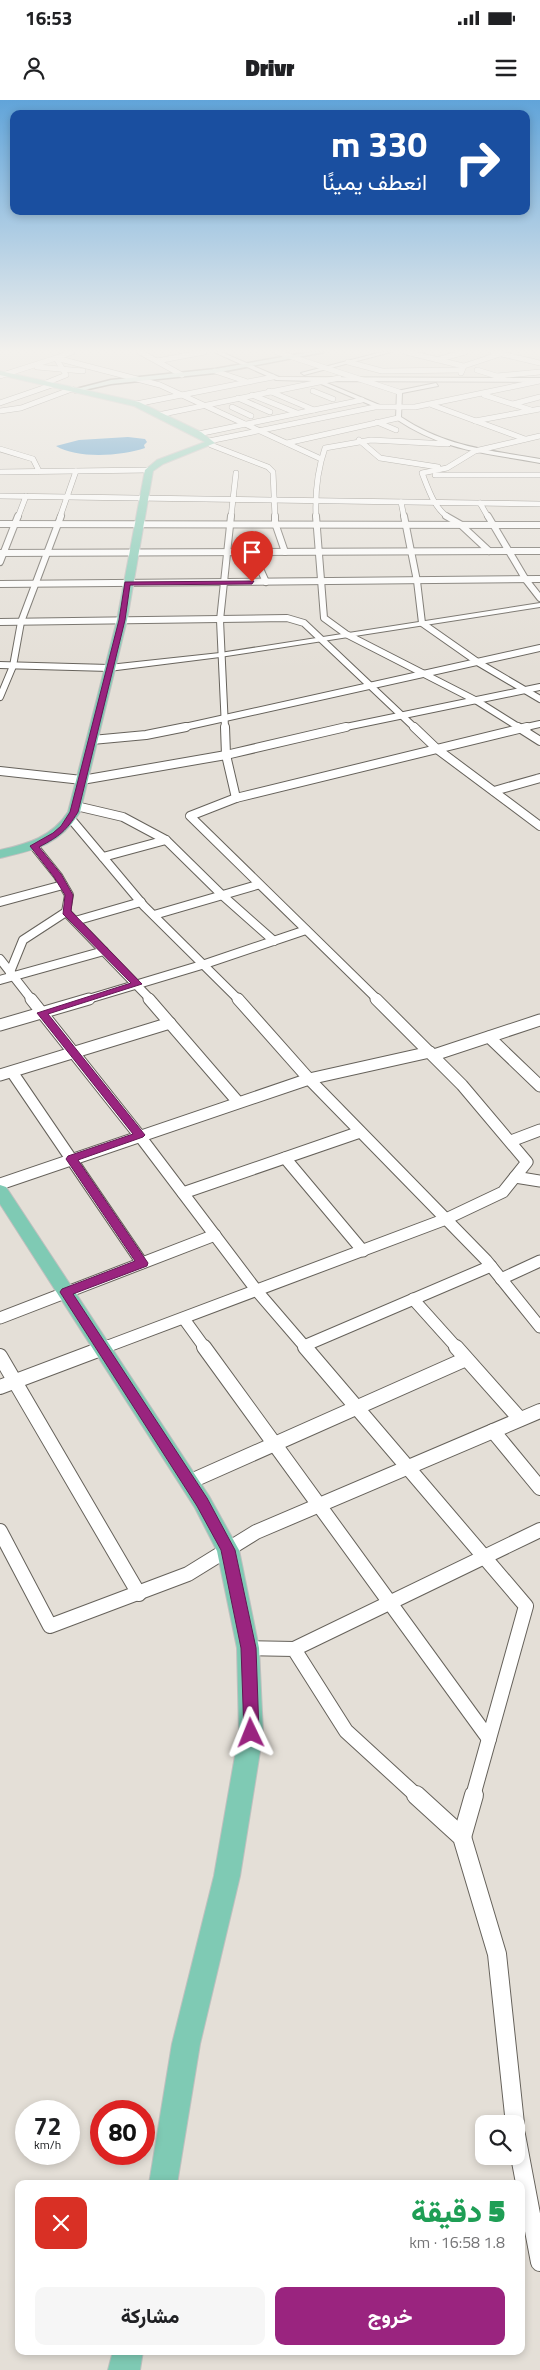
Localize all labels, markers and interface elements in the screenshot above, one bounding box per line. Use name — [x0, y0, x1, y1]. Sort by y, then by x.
text: 16:53 — [25, 3, 72, 32]
text: Drivr — [246, 51, 294, 85]
icon: person — [20, 54, 48, 82]
icon: menu — [492, 54, 520, 82]
text: 330 m — [331, 117, 427, 171]
icon: right — [445, 130, 510, 195]
text: انعطف يمينًا — [322, 165, 427, 199]
pin — [231, 531, 273, 582]
icon: arrive — [238, 538, 266, 566]
position arrow — [224, 1706, 276, 1758]
speed limit sign: 80 — [90, 2100, 155, 2165]
text: 72 — [33, 2107, 62, 2145]
map controls — [475, 2115, 525, 2165]
button: search — [475, 2115, 525, 2165]
text: km/h — [34, 2135, 61, 2154]
text: 5 دقيقة — [411, 2188, 505, 2234]
button: close — [35, 2197, 87, 2249]
text: 1.8 km · 16:58 — [409, 2230, 505, 2254]
button: مشاركة — [35, 2287, 265, 2345]
button: خروج — [275, 2287, 505, 2345]

